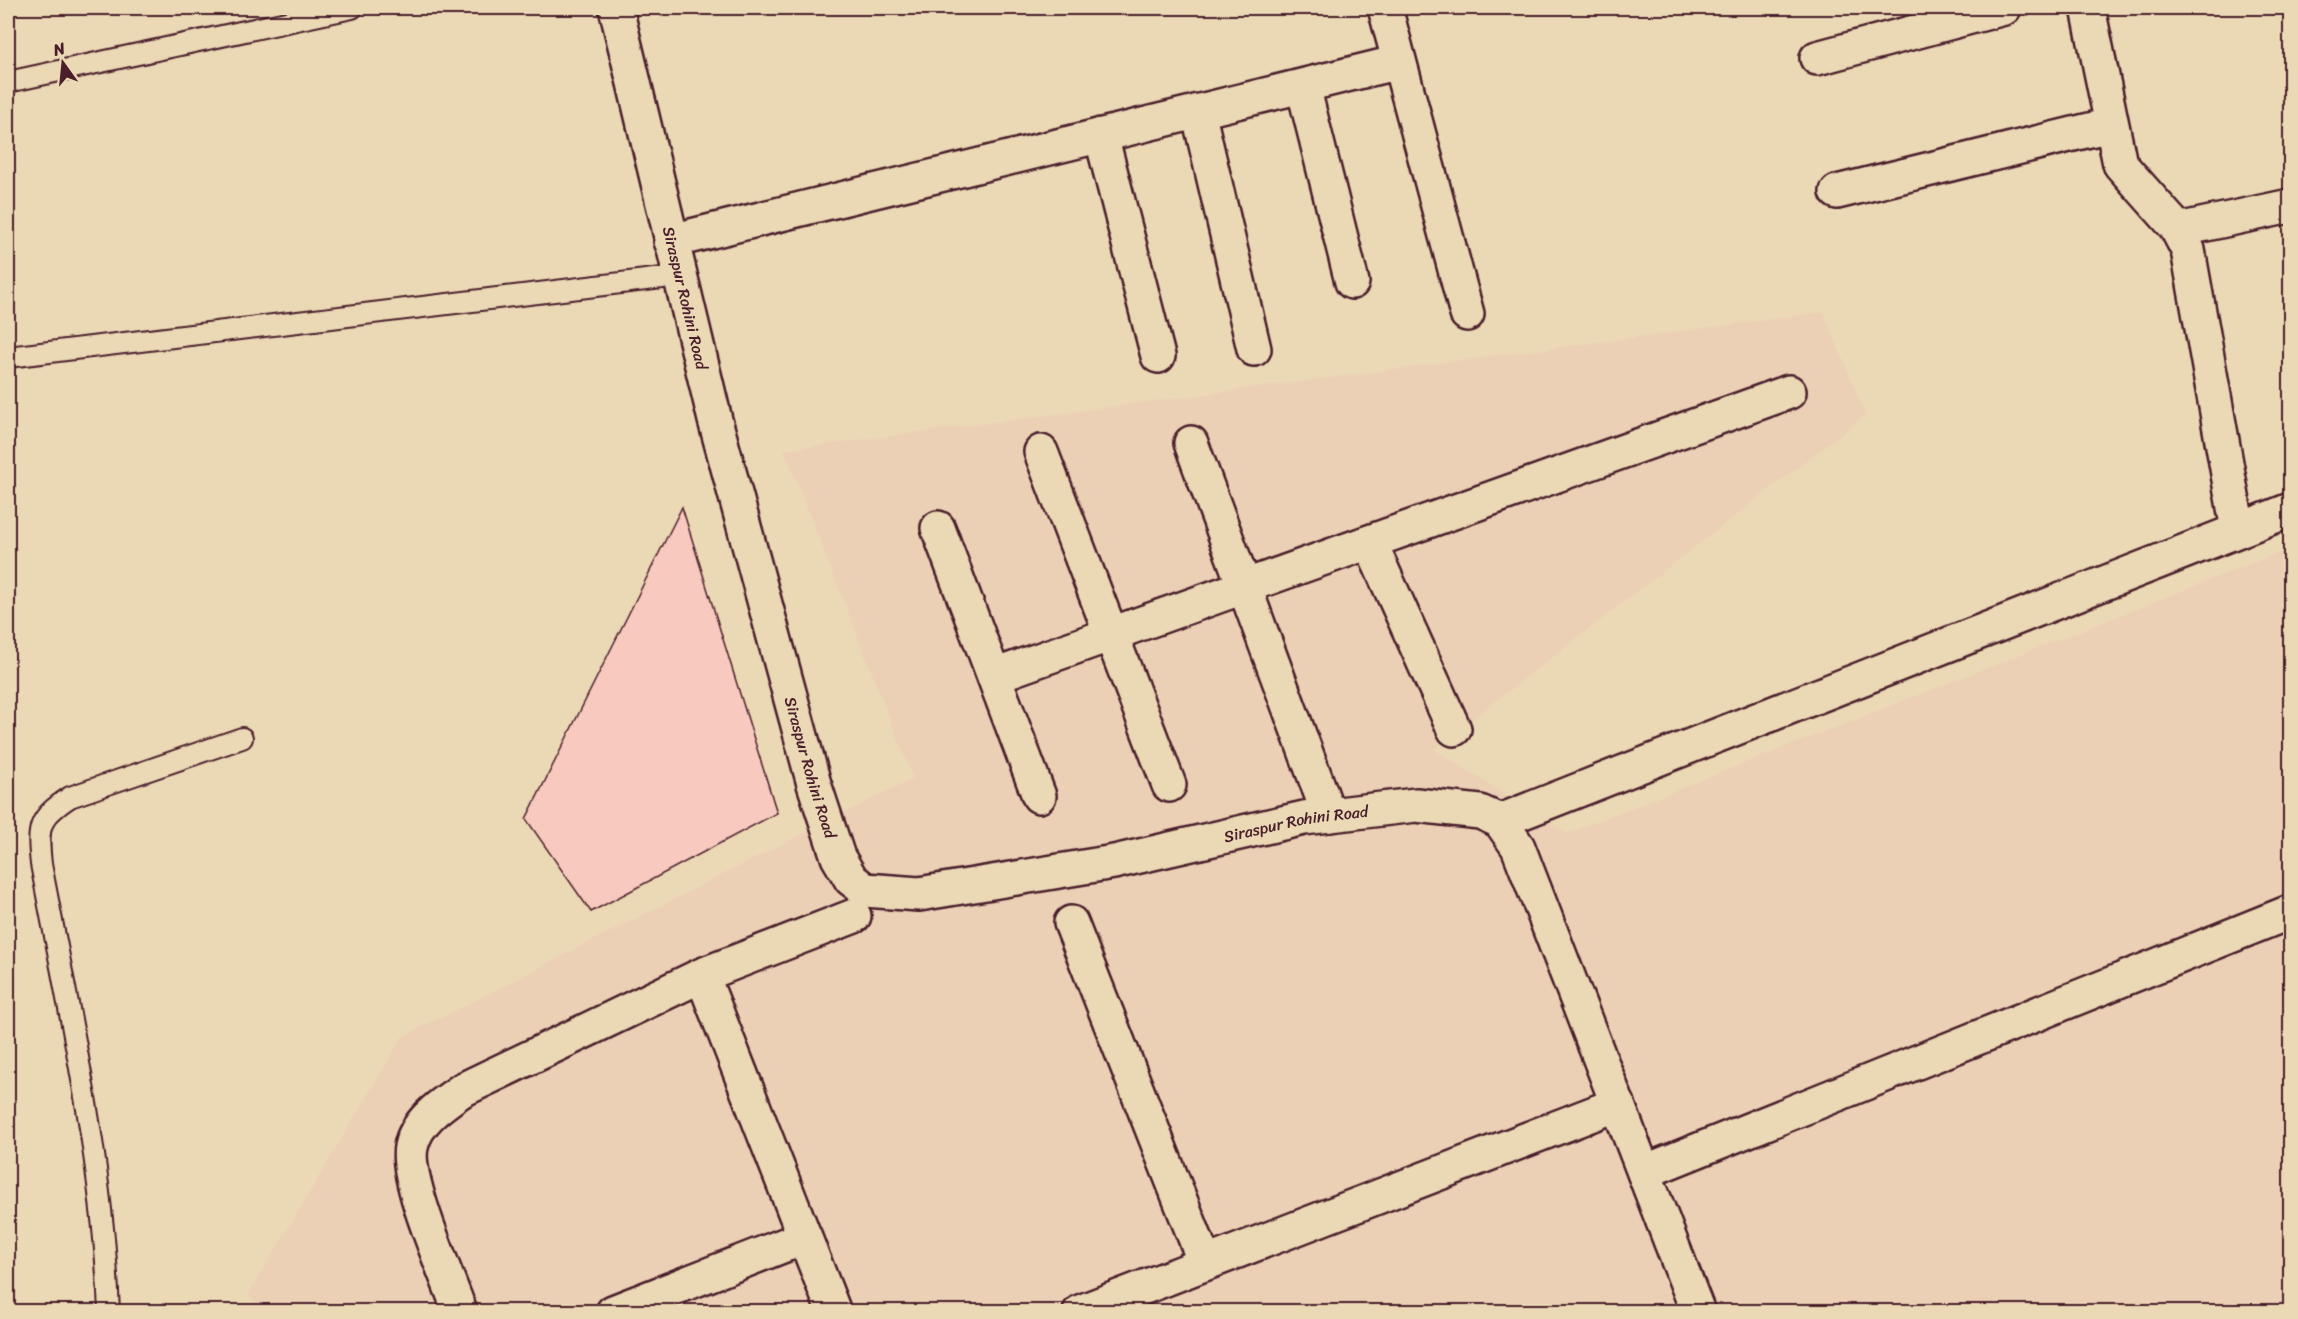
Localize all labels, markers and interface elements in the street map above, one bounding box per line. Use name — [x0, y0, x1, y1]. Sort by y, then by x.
north arrow — [33, 33, 93, 93]
text: N — [49, 33, 69, 65]
street label: Siraspur Rohini Road — [654, 223, 717, 374]
street label: Siraspur Rohini Road — [776, 693, 845, 844]
street label: Siraspur Rohini Road — [1221, 796, 1371, 851]

